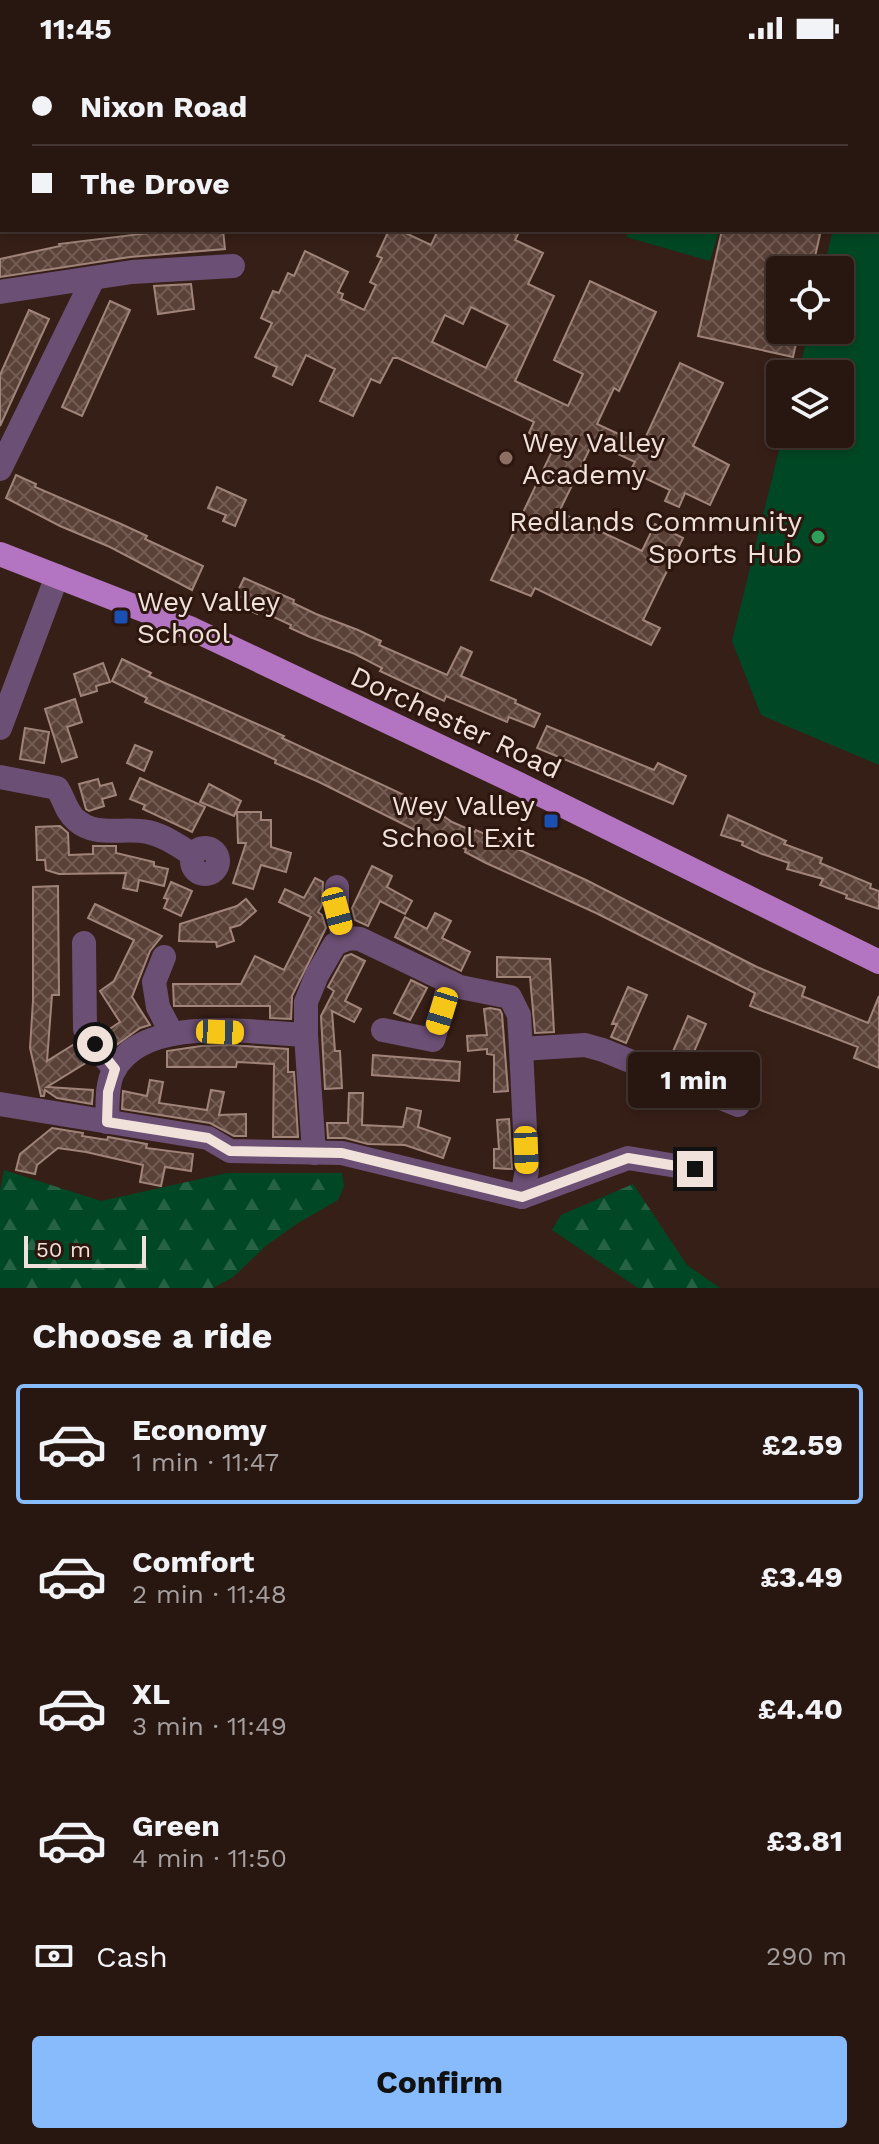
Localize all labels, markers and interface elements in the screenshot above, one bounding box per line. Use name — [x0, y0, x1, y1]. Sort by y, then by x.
text: 11:45 — [40, 11, 112, 46]
text: Nixon Road — [80, 89, 247, 124]
text: The Drove — [80, 166, 230, 201]
map controls — [766, 256, 854, 448]
button: locate — [766, 256, 854, 344]
button: layers — [766, 360, 854, 448]
place label: Wey Valley Academy — [522, 426, 666, 491]
marker: Wey Valley Academy — [497, 449, 515, 467]
place label: Redlands Community Sports Hub — [509, 505, 803, 570]
marker: Redlands Community Sports Hub — [809, 528, 827, 546]
place label: Wey Valley School — [137, 585, 281, 650]
marker: Wey Valley School — [112, 608, 130, 626]
street label: Dorchester Road — [345, 659, 566, 786]
place label: Wey Valley School Exit — [381, 789, 536, 854]
marker: Wey Valley School Exit — [542, 812, 560, 830]
car — [319, 885, 355, 937]
car — [424, 985, 460, 1037]
car — [196, 1019, 244, 1045]
route start — [77, 1026, 113, 1062]
callout: 1 min — [629, 1053, 761, 1109]
text: 1 min — [661, 1065, 727, 1095]
car — [513, 1126, 539, 1174]
route end — [677, 1151, 713, 1187]
scale bar — [24, 1232, 146, 1268]
text: 50 m — [36, 1237, 91, 1262]
text: Choose a ride — [32, 1315, 272, 1357]
icon: car — [36, 1408, 108, 1480]
text: Economy — [132, 1412, 267, 1447]
text: £2.59 — [762, 1427, 843, 1462]
text: 1 min · 11:47 — [132, 1447, 279, 1477]
icon: car — [36, 1540, 108, 1612]
text: Comfort — [132, 1544, 254, 1579]
text: £3.49 — [760, 1559, 843, 1594]
text: 2 min · 11:48 — [132, 1579, 287, 1609]
icon: car — [36, 1672, 108, 1744]
text: XL — [132, 1676, 170, 1711]
text: £4.40 — [758, 1691, 843, 1726]
text: 3 min · 11:49 — [132, 1711, 287, 1741]
icon: car — [36, 1804, 108, 1876]
text: Green — [132, 1808, 220, 1843]
text: £3.81 — [766, 1823, 843, 1858]
text: 4 min · 11:50 — [132, 1843, 287, 1873]
icon: cash — [32, 1934, 76, 1978]
text: Cash — [96, 1939, 168, 1974]
text: 290 m — [766, 1941, 847, 1971]
button: Confirm — [32, 2036, 847, 2128]

